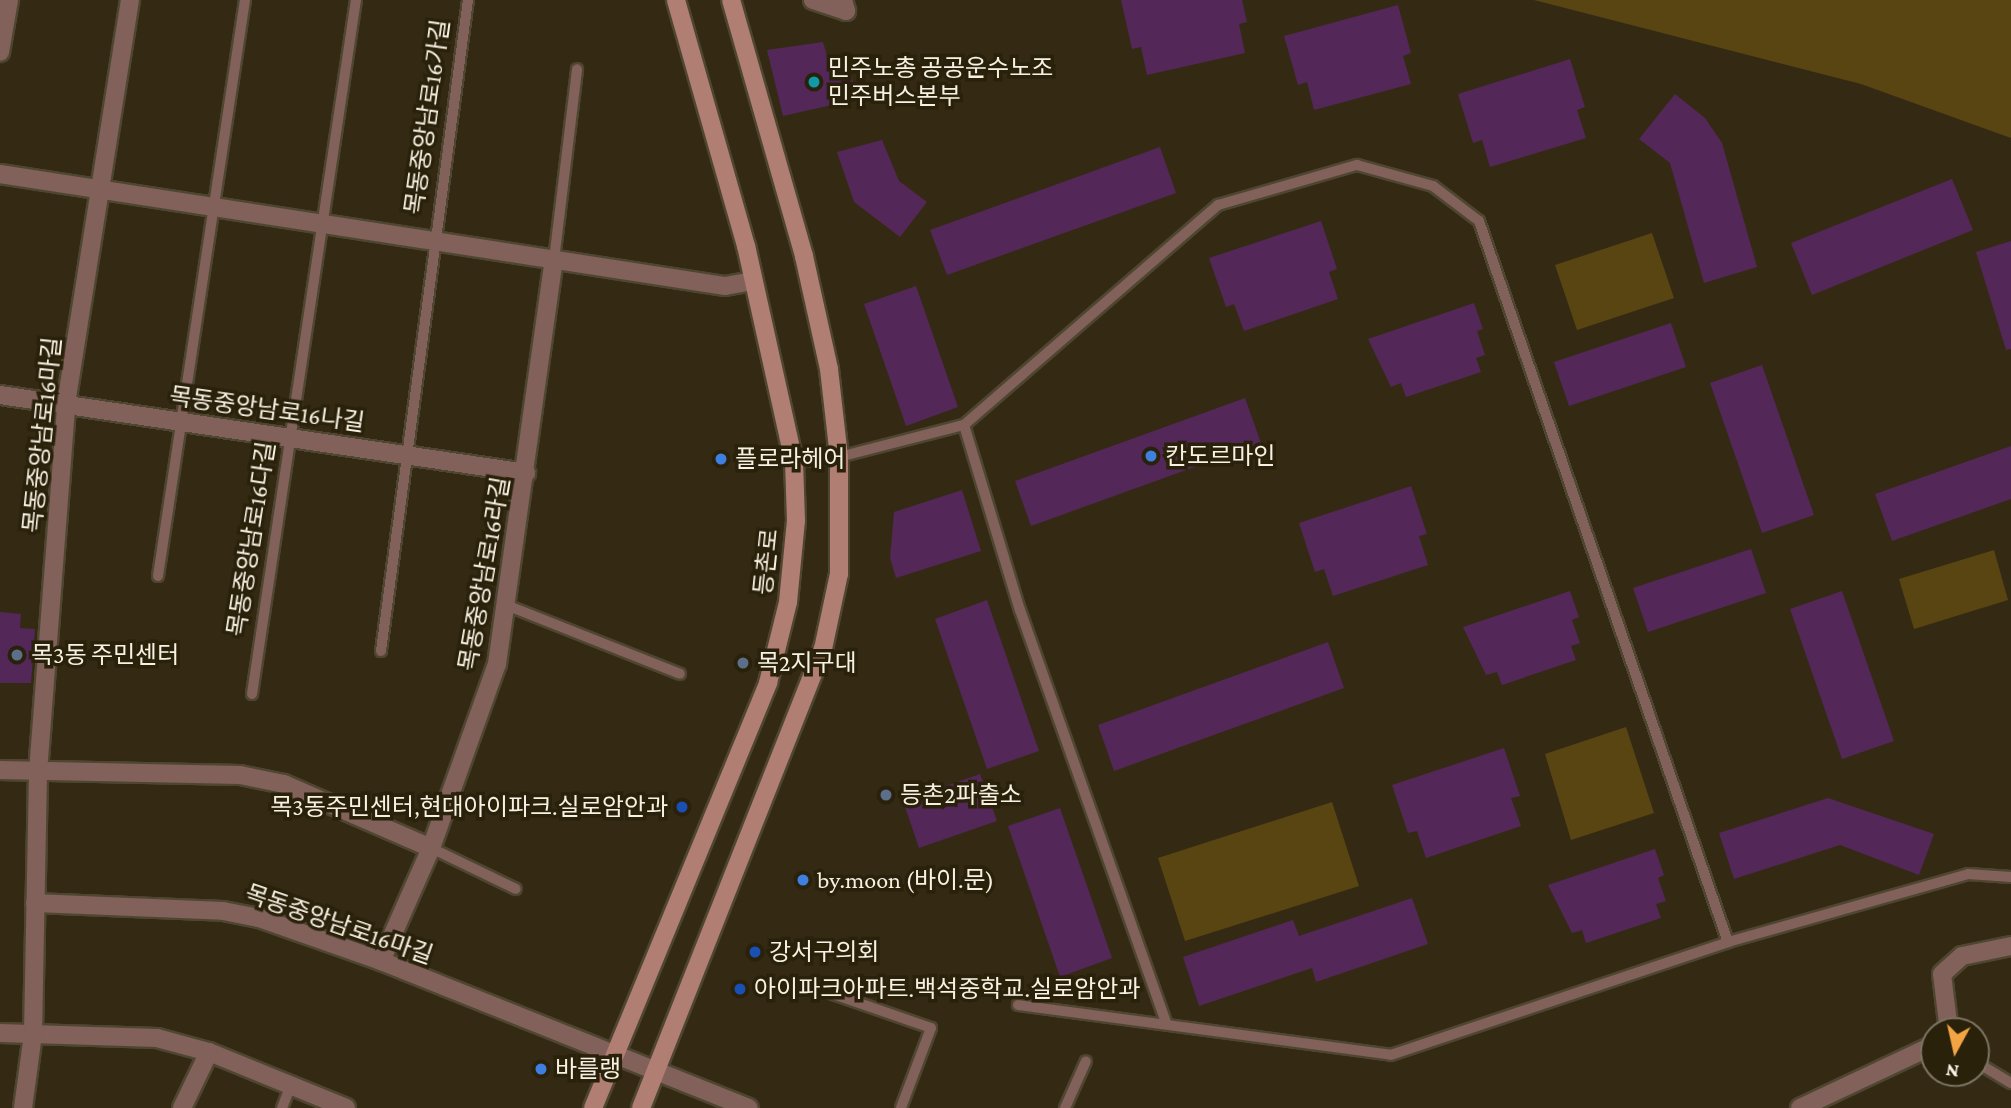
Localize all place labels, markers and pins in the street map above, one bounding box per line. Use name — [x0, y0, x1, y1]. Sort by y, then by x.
place label: 민주노총 공공운수노조 민주버스본부 — [828, 54, 1053, 110]
marker: 민주노총 공공운수노조 민주버스본부 — [806, 74, 822, 90]
place label: 칸도르마인 — [1165, 442, 1275, 470]
place label: 플로라헤어 — [735, 445, 845, 473]
marker: 칸도르마인 — [1143, 448, 1159, 464]
marker: 플로라헤어 — [713, 451, 729, 467]
place label: 목3동 주민센터 — [31, 641, 179, 669]
marker: 목3동 주민센터 — [9, 647, 25, 663]
place label: 목2지구대 — [757, 649, 857, 677]
marker: 목2지구대 — [735, 655, 751, 671]
place label: 등촌2파출소 — [900, 781, 1022, 809]
marker: 등촌2파출소 — [878, 787, 894, 803]
place label: 목3동주민센터,현대아이파크.실로암안과 — [270, 793, 668, 821]
marker: 목3동주민센터,현대아이파크.실로암안과 — [674, 799, 690, 815]
place label: by.moon (바이.문) — [817, 866, 994, 894]
marker: by.moon (바이.문) — [795, 872, 811, 888]
place label: 강서구의회 — [769, 938, 879, 966]
marker: 강서구의회 — [747, 944, 763, 960]
place label: 아이파크아파트.백석중학교.실로암안과 — [754, 975, 1140, 1003]
marker: 아이파크아파트.백석중학교.실로암안과 — [732, 981, 748, 997]
place label: 바를랭 — [555, 1055, 621, 1083]
marker: 바를랭 — [533, 1061, 549, 1077]

